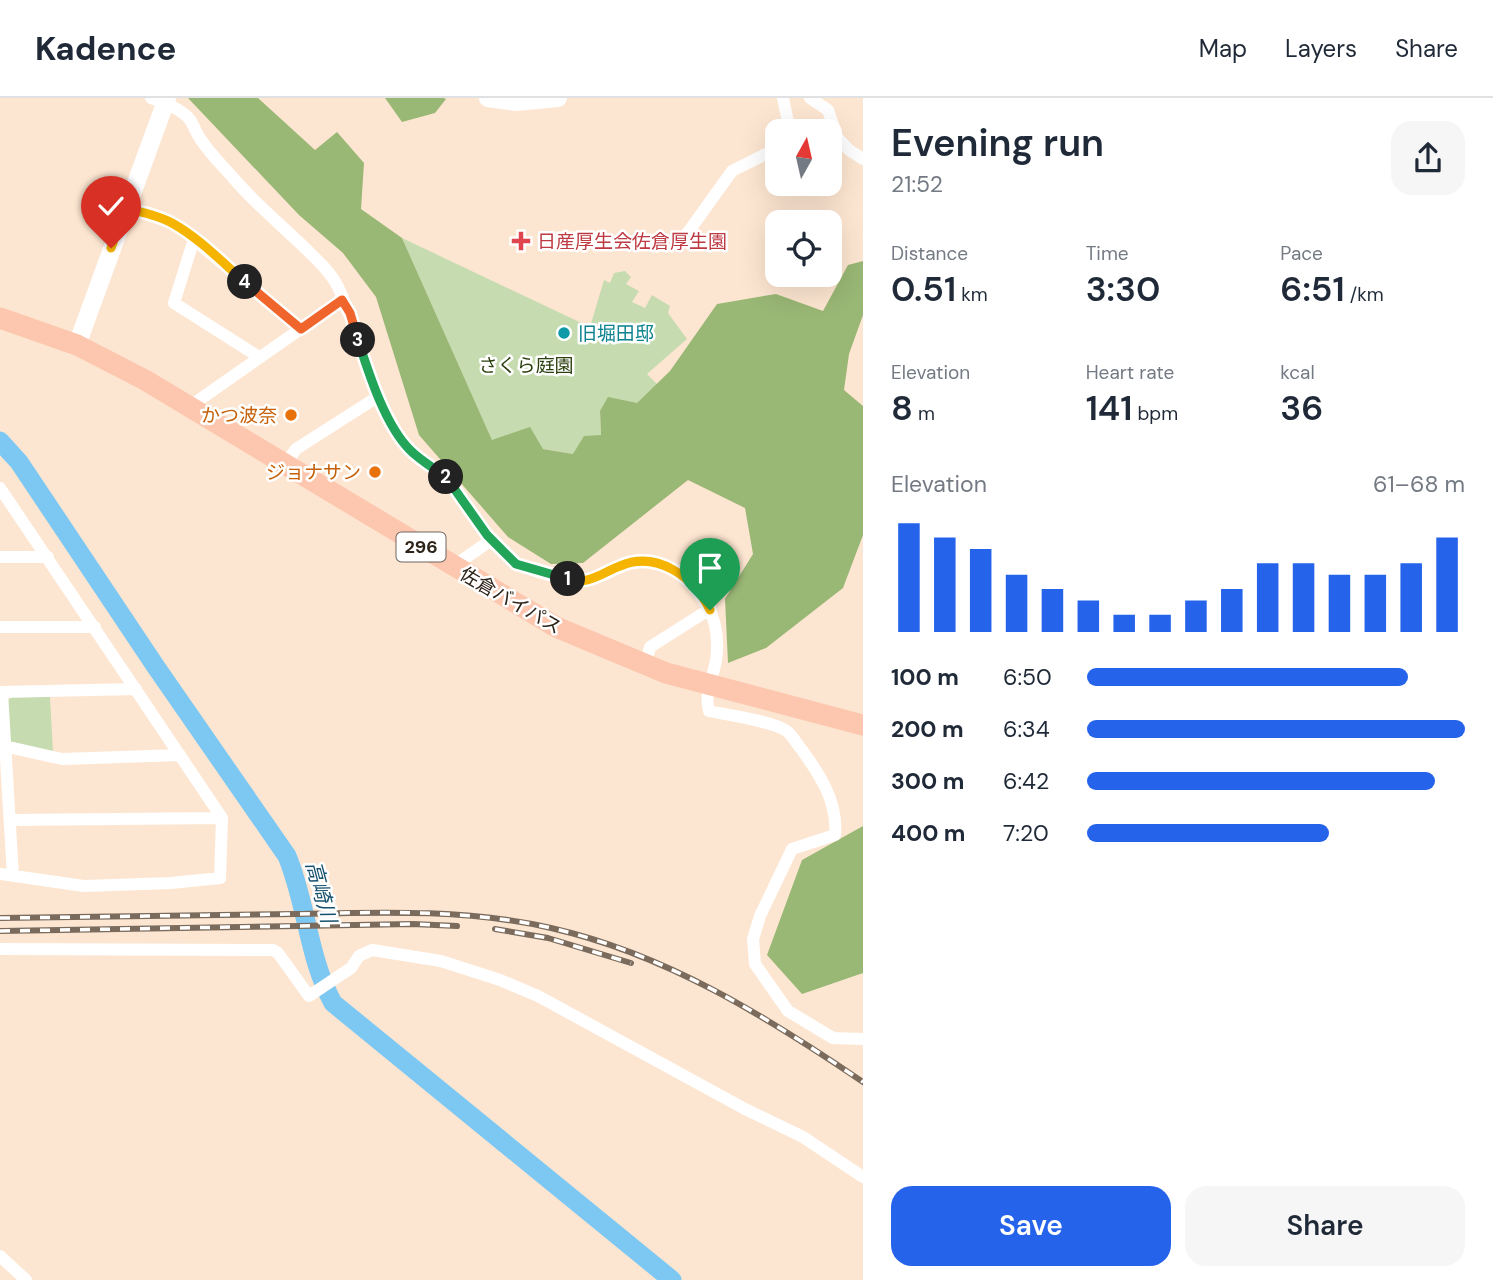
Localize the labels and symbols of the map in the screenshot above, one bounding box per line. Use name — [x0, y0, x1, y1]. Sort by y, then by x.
north arrow — [765, 119, 842, 196]
pin — [81, 176, 141, 248]
place label: 日産厚生会佐倉厚生園 — [537, 229, 727, 254]
marker: 日産厚生会佐倉厚生園 — [511, 231, 531, 251]
pin: 4 — [228, 264, 262, 300]
place label: 旧堀田邸 — [578, 321, 654, 346]
pin: 3 — [340, 322, 376, 358]
marker: 旧堀田邸 — [556, 325, 572, 341]
park label: さくら庭園 — [478, 353, 574, 378]
place label: かつ波奈 — [201, 403, 277, 428]
marker: かつ波奈 — [283, 407, 299, 423]
place label: ジョナサン — [266, 460, 361, 485]
pin: 2 — [428, 460, 464, 494]
marker: ジョナサン — [367, 464, 383, 480]
road number: 296 — [396, 532, 446, 561]
pin — [680, 538, 740, 610]
street label: 佐倉バイパス — [455, 561, 566, 640]
pin: 1 — [550, 561, 586, 596]
water label: 高崎川 — [299, 858, 343, 928]

